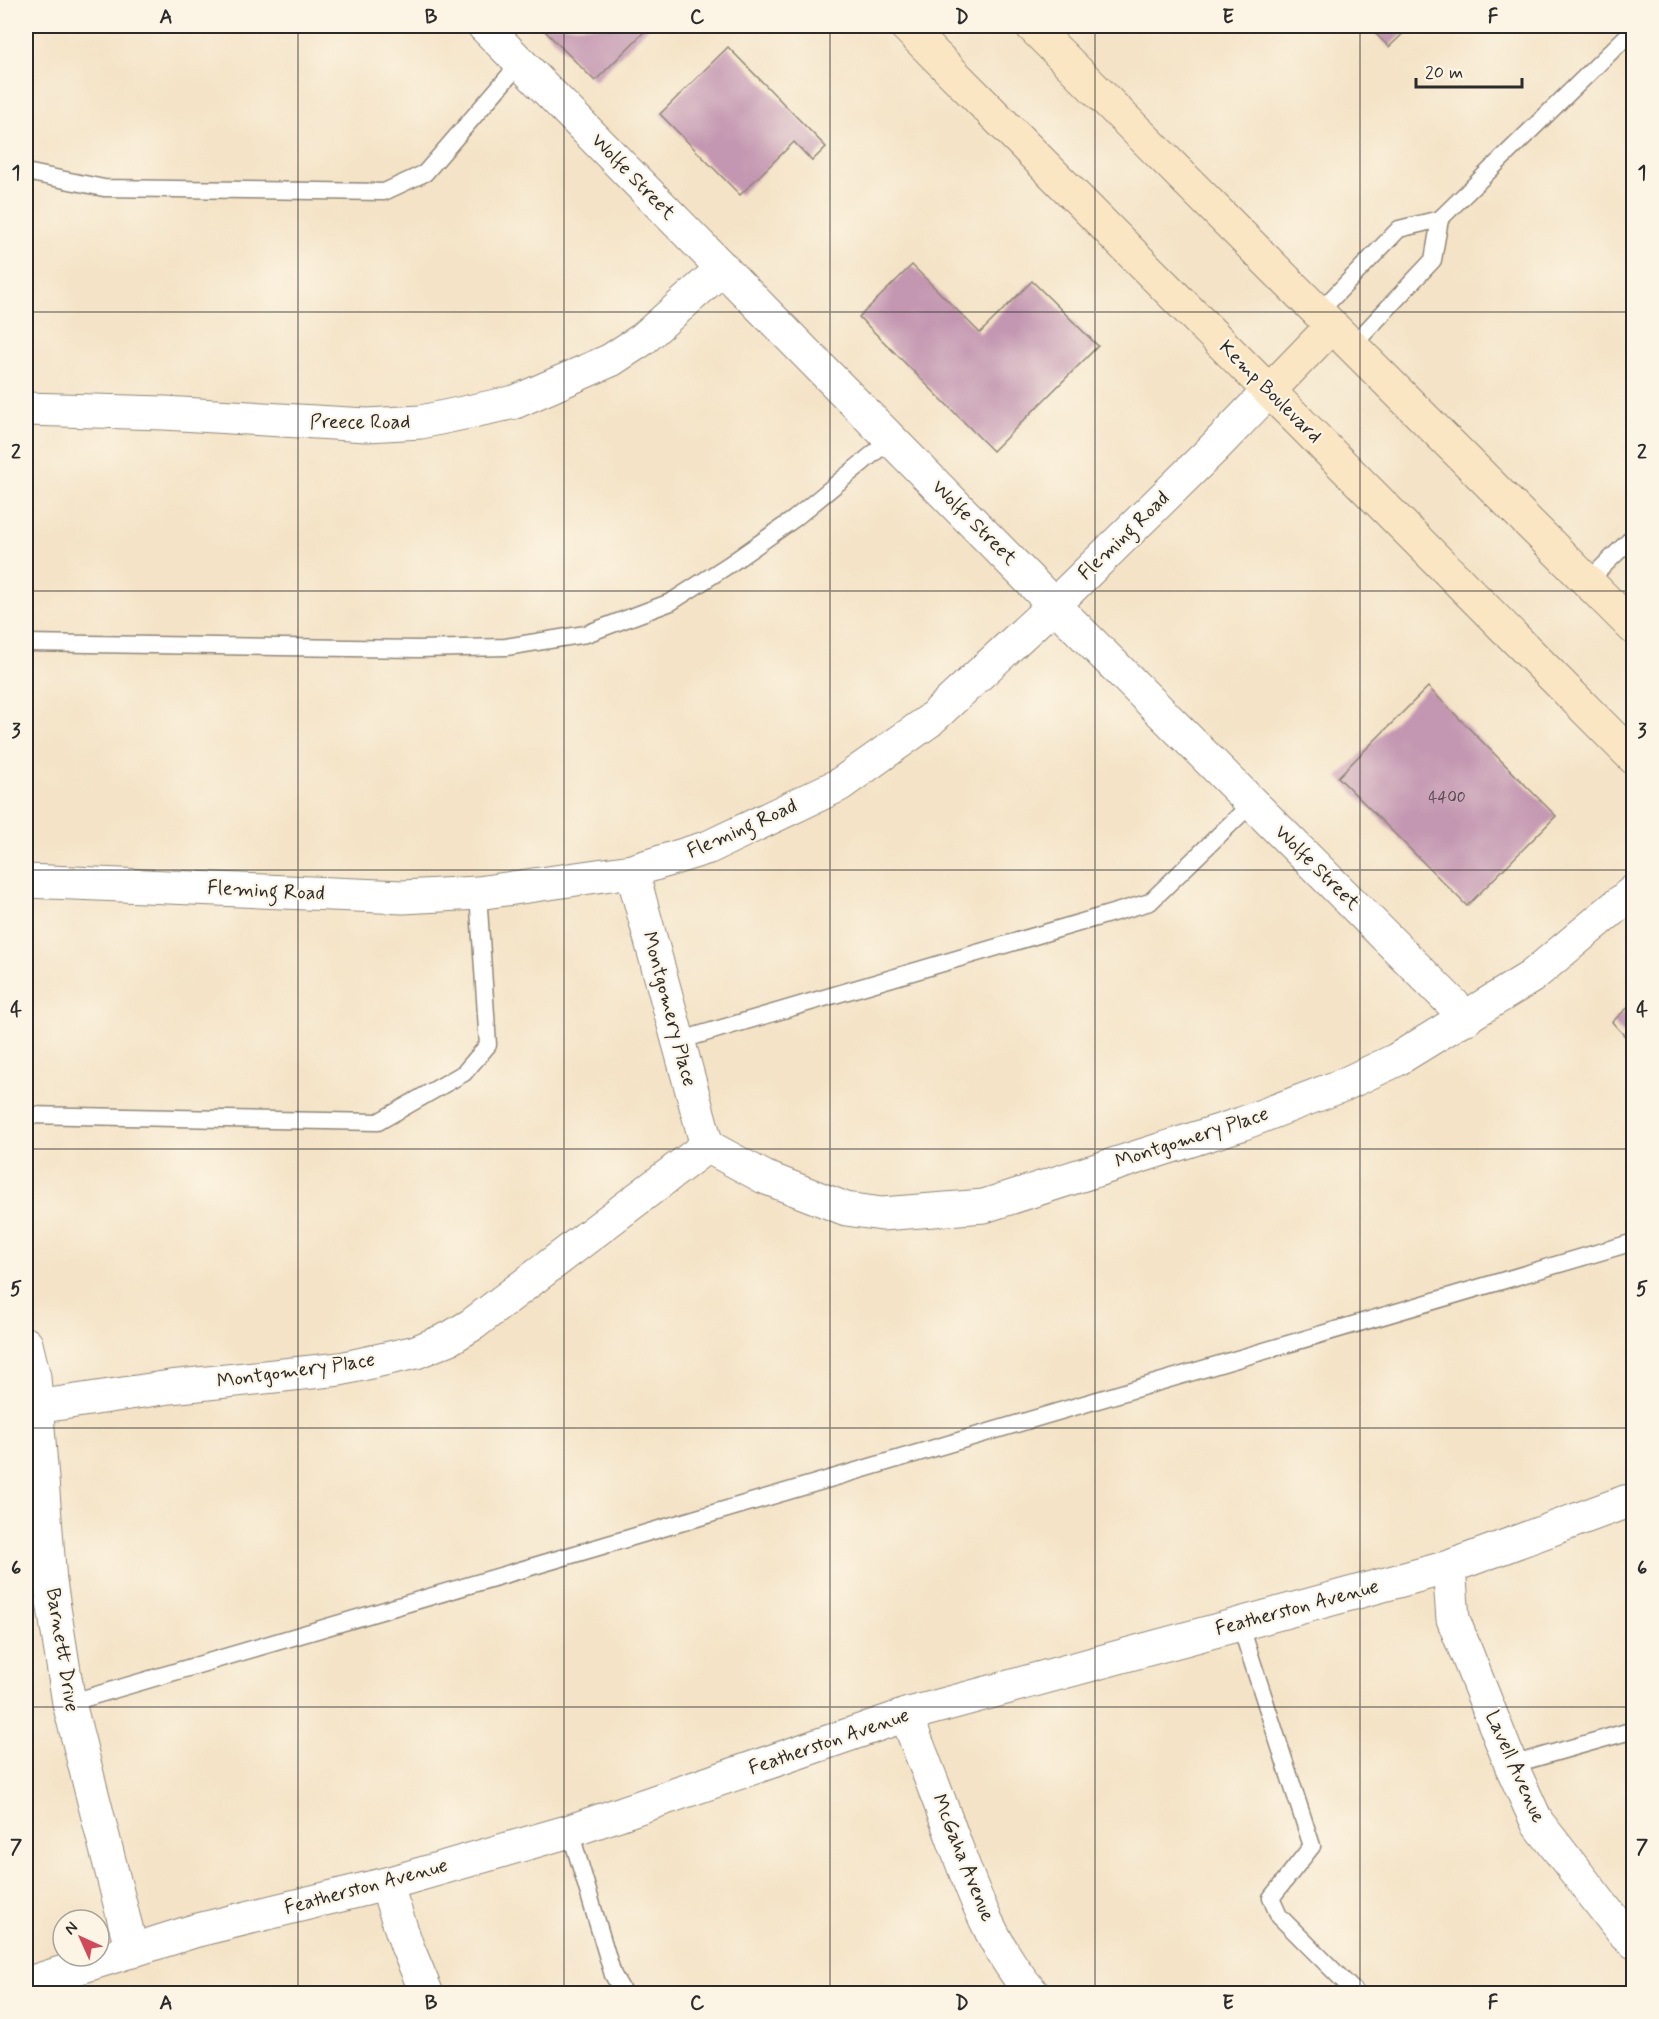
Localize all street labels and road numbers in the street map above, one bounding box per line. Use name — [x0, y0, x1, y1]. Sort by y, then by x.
street label: Wolfe Street — [585, 128, 681, 226]
street label: Kemp Boulevard — [1212, 334, 1328, 450]
street label: Preece Road — [310, 409, 410, 436]
street label: Wolfe Street — [925, 474, 1023, 572]
street label: Fleming Road — [1072, 485, 1177, 588]
street label: Fleming Road — [683, 793, 802, 867]
street label: Wolfe Street — [1268, 819, 1366, 917]
street label: Fleming Road — [206, 874, 326, 910]
street label: Montgomery Place — [635, 928, 703, 1090]
street label: Montgomery Place — [1112, 1101, 1272, 1175]
street label: Montgomery Place — [215, 1347, 377, 1395]
street label: Featherston Avenue — [1212, 1573, 1382, 1643]
street label: Barnett Drive — [39, 1586, 85, 1714]
street label: Featherston Avenue — [745, 1702, 913, 1782]
street label: Lavell Avenue — [1478, 1707, 1552, 1827]
street label: McGaha Avenue — [925, 1790, 1001, 1926]
street label: Featherston Avenue — [281, 1852, 451, 1922]

